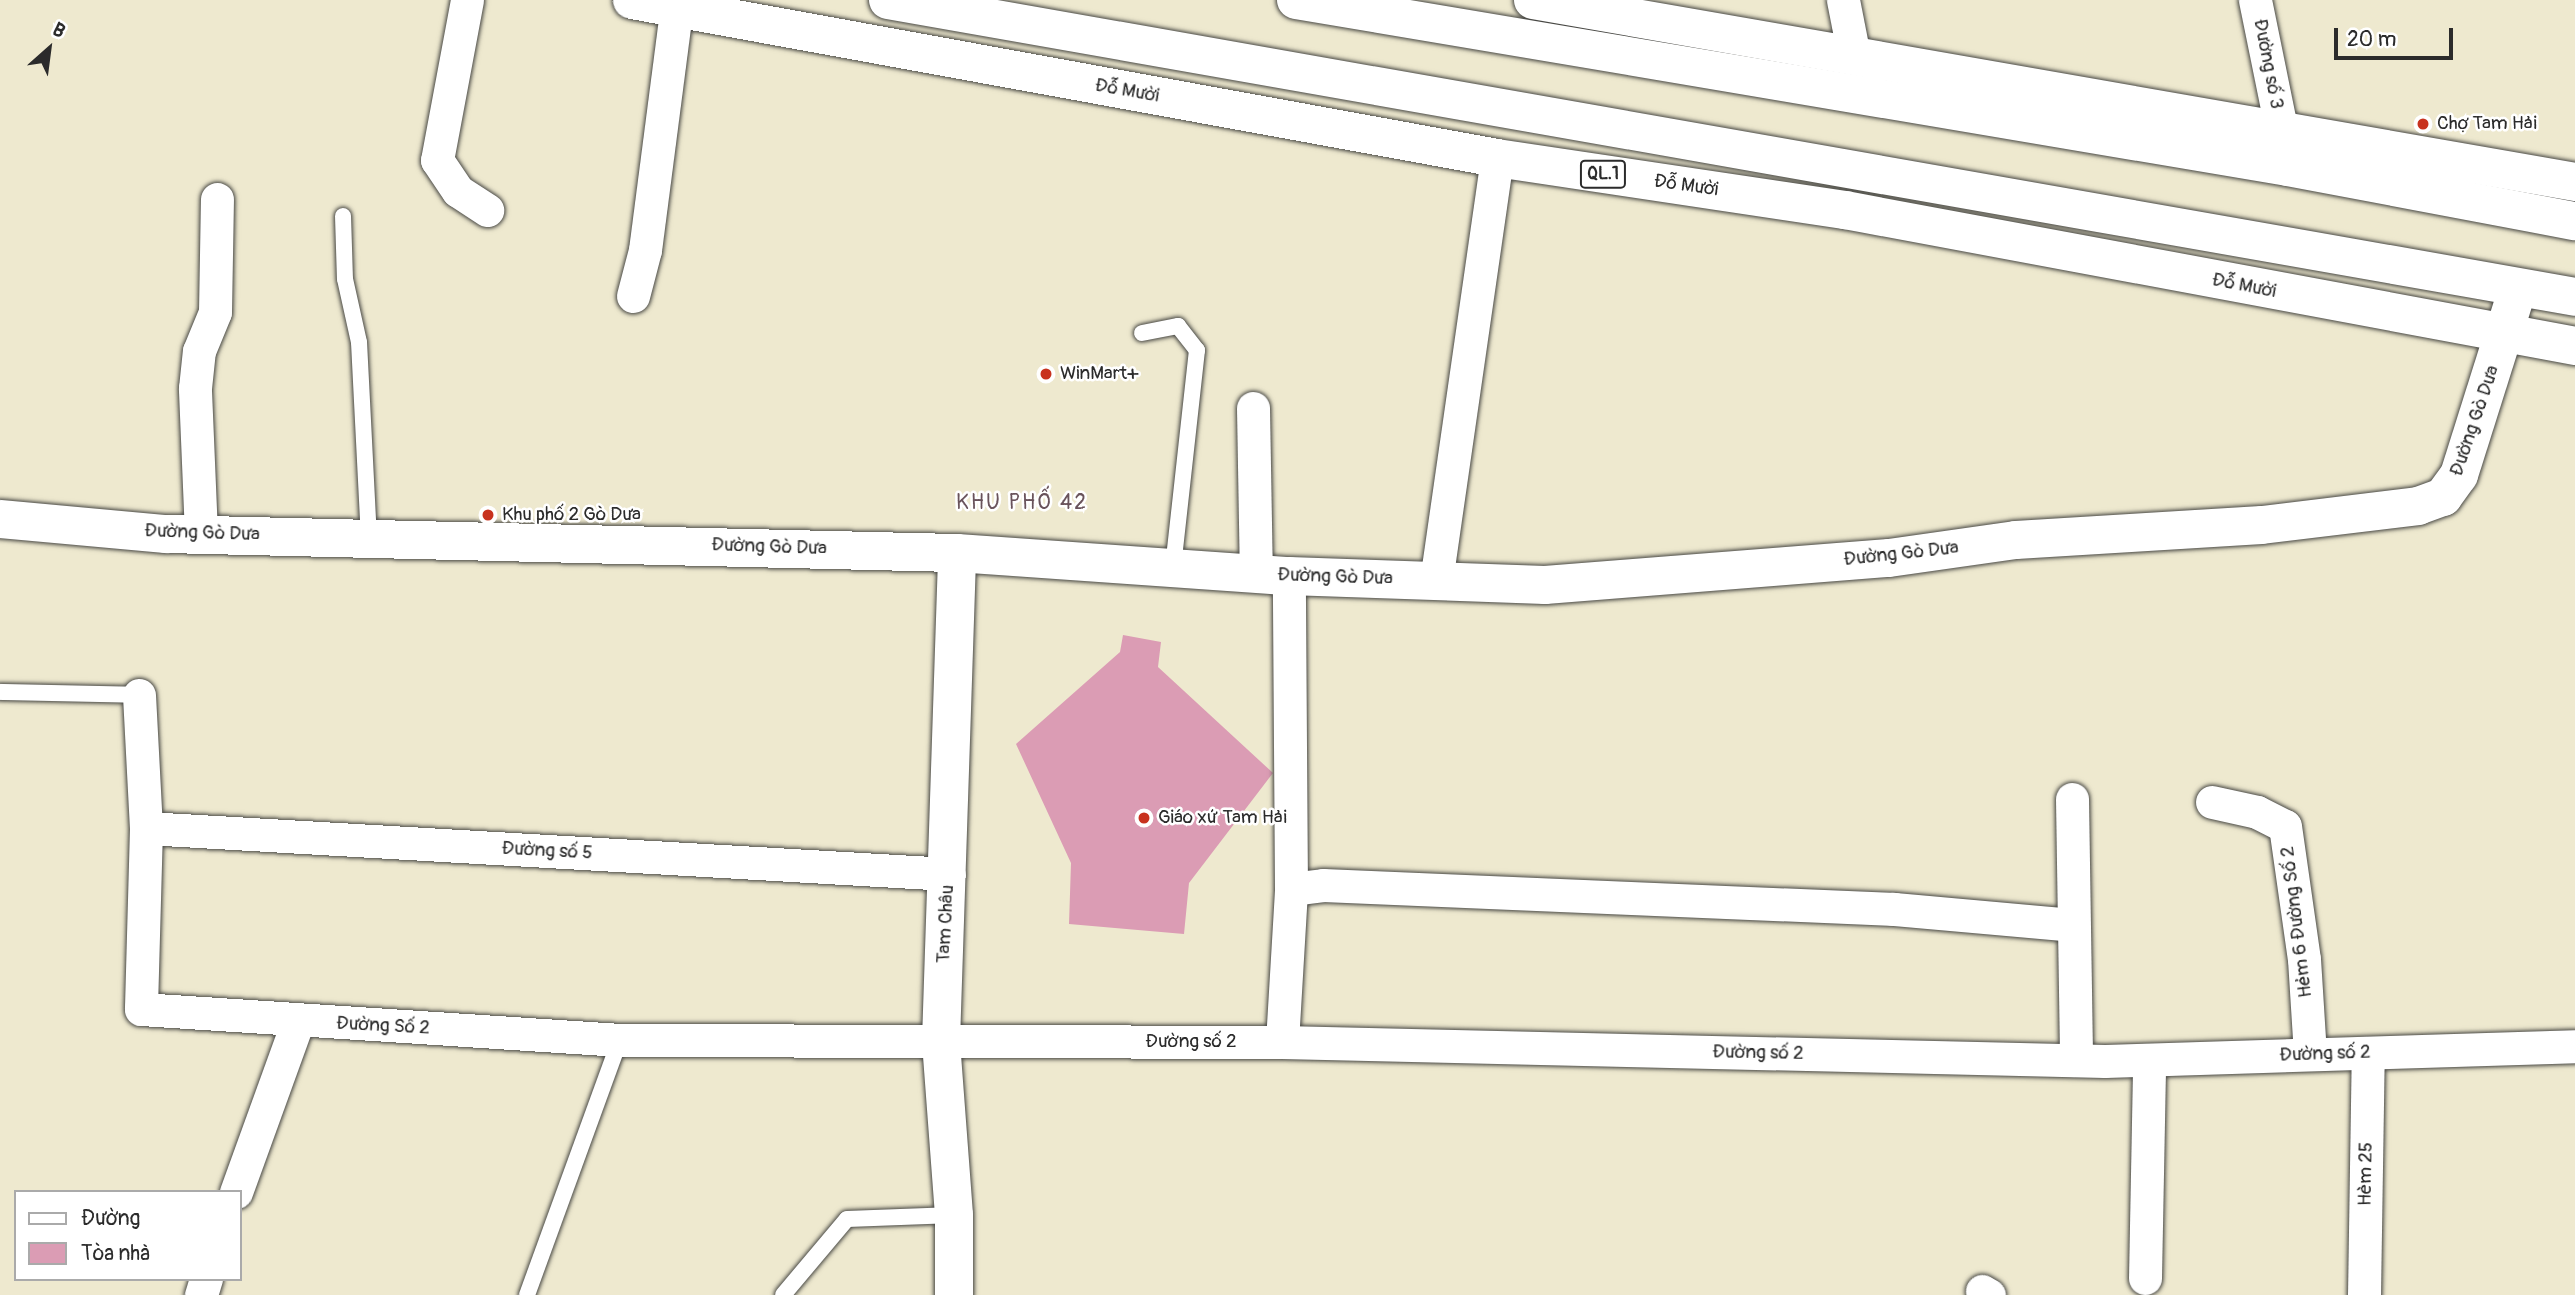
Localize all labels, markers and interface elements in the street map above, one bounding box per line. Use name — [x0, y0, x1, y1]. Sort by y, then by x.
north arrow — [14, 14, 84, 84]
scale bar — [2337, 14, 2456, 58]
text: B — [48, 17, 69, 44]
street label: Đường số 3 — [2248, 17, 2288, 111]
text: 20 m — [2347, 26, 2396, 53]
street label: Đỗ Mười — [1093, 74, 1161, 108]
place label: Chợ Tam Hải — [2437, 113, 2537, 135]
marker: Chợ Tam Hải — [2415, 116, 2431, 132]
road number: QL.1 — [1578, 160, 1628, 188]
street label: Đỗ Mười — [1652, 170, 1720, 202]
street label: Đỗ Mười — [2210, 269, 2278, 303]
place label: WinMart+ — [1060, 363, 1138, 385]
street label: Đường Gò Dưa — [2445, 363, 2505, 479]
marker: WinMart+ — [1038, 366, 1054, 382]
district label: KHU PHỐ 42 — [957, 490, 1087, 516]
place label: Khu phố 2 Gò Dưa — [502, 504, 641, 526]
marker: Khu phố 2 Gò Dưa — [480, 507, 496, 523]
street label: Đường Gò Dưa — [144, 520, 260, 546]
street label: Đường Gò Dưa — [711, 534, 827, 560]
street label: Đường Gò Dưa — [1842, 537, 1960, 571]
street label: Đường Gò Dưa — [1277, 564, 1393, 590]
place label: Giáo xứ Tam Hải — [1158, 807, 1287, 829]
marker: Giáo xứ Tam Hải — [1136, 810, 1152, 826]
street label: Đường số 5 — [501, 837, 593, 865]
street label: Hẻm 6 Đường Số 2 — [2276, 845, 2318, 999]
street label: Tam Châu — [933, 884, 959, 964]
street label: Đường Số 2 — [335, 1012, 431, 1040]
street label: Đường số 2 — [1145, 1031, 1237, 1053]
street label: Đường số 2 — [1712, 1041, 1804, 1065]
street label: Đường số 2 — [2279, 1041, 2371, 1067]
street label: Hèm 25 — [2354, 1142, 2378, 1206]
legend — [14, 1190, 242, 1281]
text: Đường — [81, 1205, 140, 1232]
text: Tòa nhà — [81, 1240, 150, 1267]

